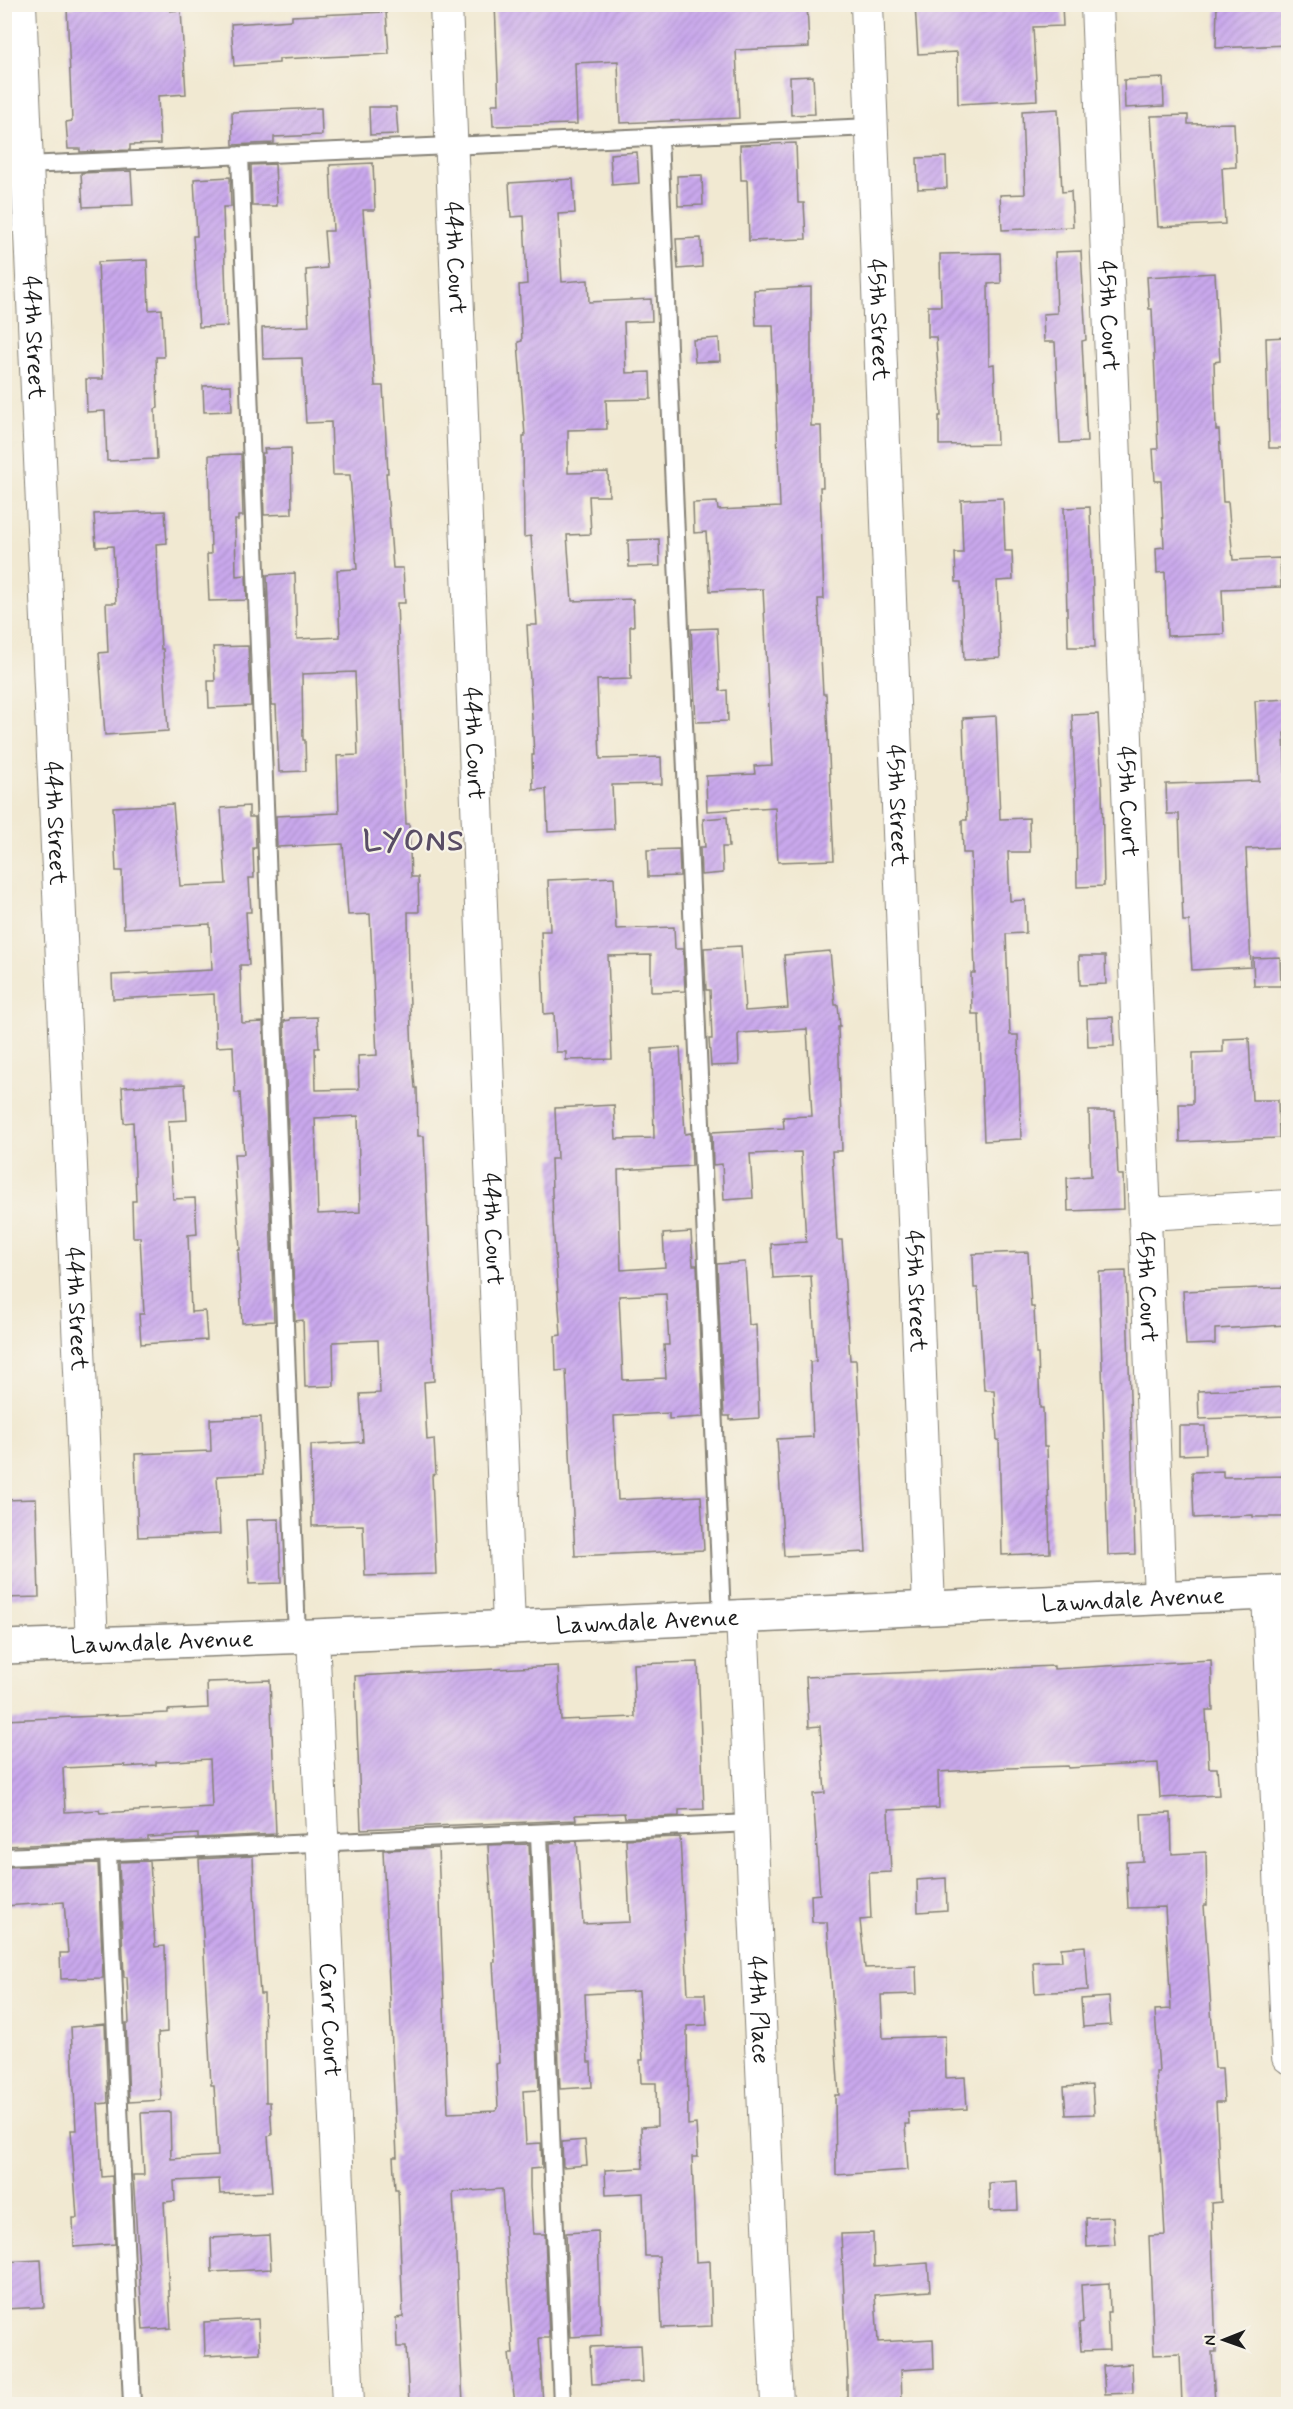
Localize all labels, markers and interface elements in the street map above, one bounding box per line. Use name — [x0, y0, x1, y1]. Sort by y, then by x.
street label: 44th Court — [437, 201, 472, 315]
street label: 45th Street — [860, 258, 896, 381]
street label: 45th Court — [1090, 260, 1126, 372]
street label: 44th Street — [15, 275, 51, 400]
street label: 44th Court — [456, 686, 491, 801]
street label: 45th Street — [879, 744, 914, 867]
street label: 45th Court — [1109, 745, 1145, 858]
street label: 44th Street — [36, 761, 73, 886]
district label: LYONS — [363, 822, 465, 861]
street label: 44th Court — [474, 1172, 510, 1286]
street label: 45th Street — [897, 1229, 933, 1353]
street label: 45th Court — [1129, 1231, 1164, 1343]
street label: 44th Street — [58, 1246, 94, 1371]
street label: Lawndale Avenue — [1041, 1581, 1225, 1620]
street label: Lawndale Avenue — [555, 1603, 740, 1642]
street label: Lawndale Avenue — [70, 1624, 254, 1662]
street label: 44th Place — [740, 1955, 776, 2064]
street label: Carr Court — [311, 1962, 347, 2078]
north arrow — [1194, 2310, 1254, 2370]
text: N — [1200, 2335, 1221, 2346]

